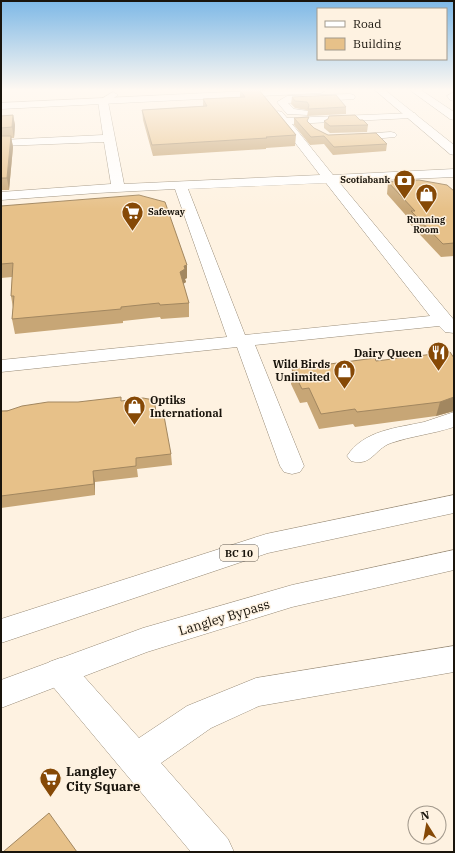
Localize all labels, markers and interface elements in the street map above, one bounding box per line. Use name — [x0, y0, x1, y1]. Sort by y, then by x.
legend — [317, 8, 447, 60]
text: Road — [353, 16, 382, 31]
text: Building — [353, 36, 401, 51]
bank icon: Scotiabank — [392, 167, 418, 200]
place label: Scotiabank — [340, 174, 390, 185]
shop icon: Running Room — [413, 182, 439, 215]
supermarket icon: Safeway — [120, 199, 146, 232]
place label: Safeway — [148, 206, 186, 217]
place label: Running Room — [407, 214, 446, 235]
restaurant icon: Dairy Queen — [425, 340, 451, 373]
place label: Dairy Queen — [354, 346, 422, 360]
place label: Wild Birds Unlimited — [273, 357, 330, 384]
shop icon: Wild Birds Unlimited — [332, 357, 358, 390]
shop icon: Optiks International — [122, 393, 148, 426]
place label: Optiks International — [150, 393, 223, 420]
road number: BC 10 — [220, 545, 258, 561]
street label: Langley Bypass — [177, 596, 272, 639]
place label: Langley City Square — [66, 763, 140, 795]
supermarket icon: Langley City Square — [38, 765, 64, 798]
north arrow — [407, 805, 447, 845]
text: N — [419, 807, 431, 823]

